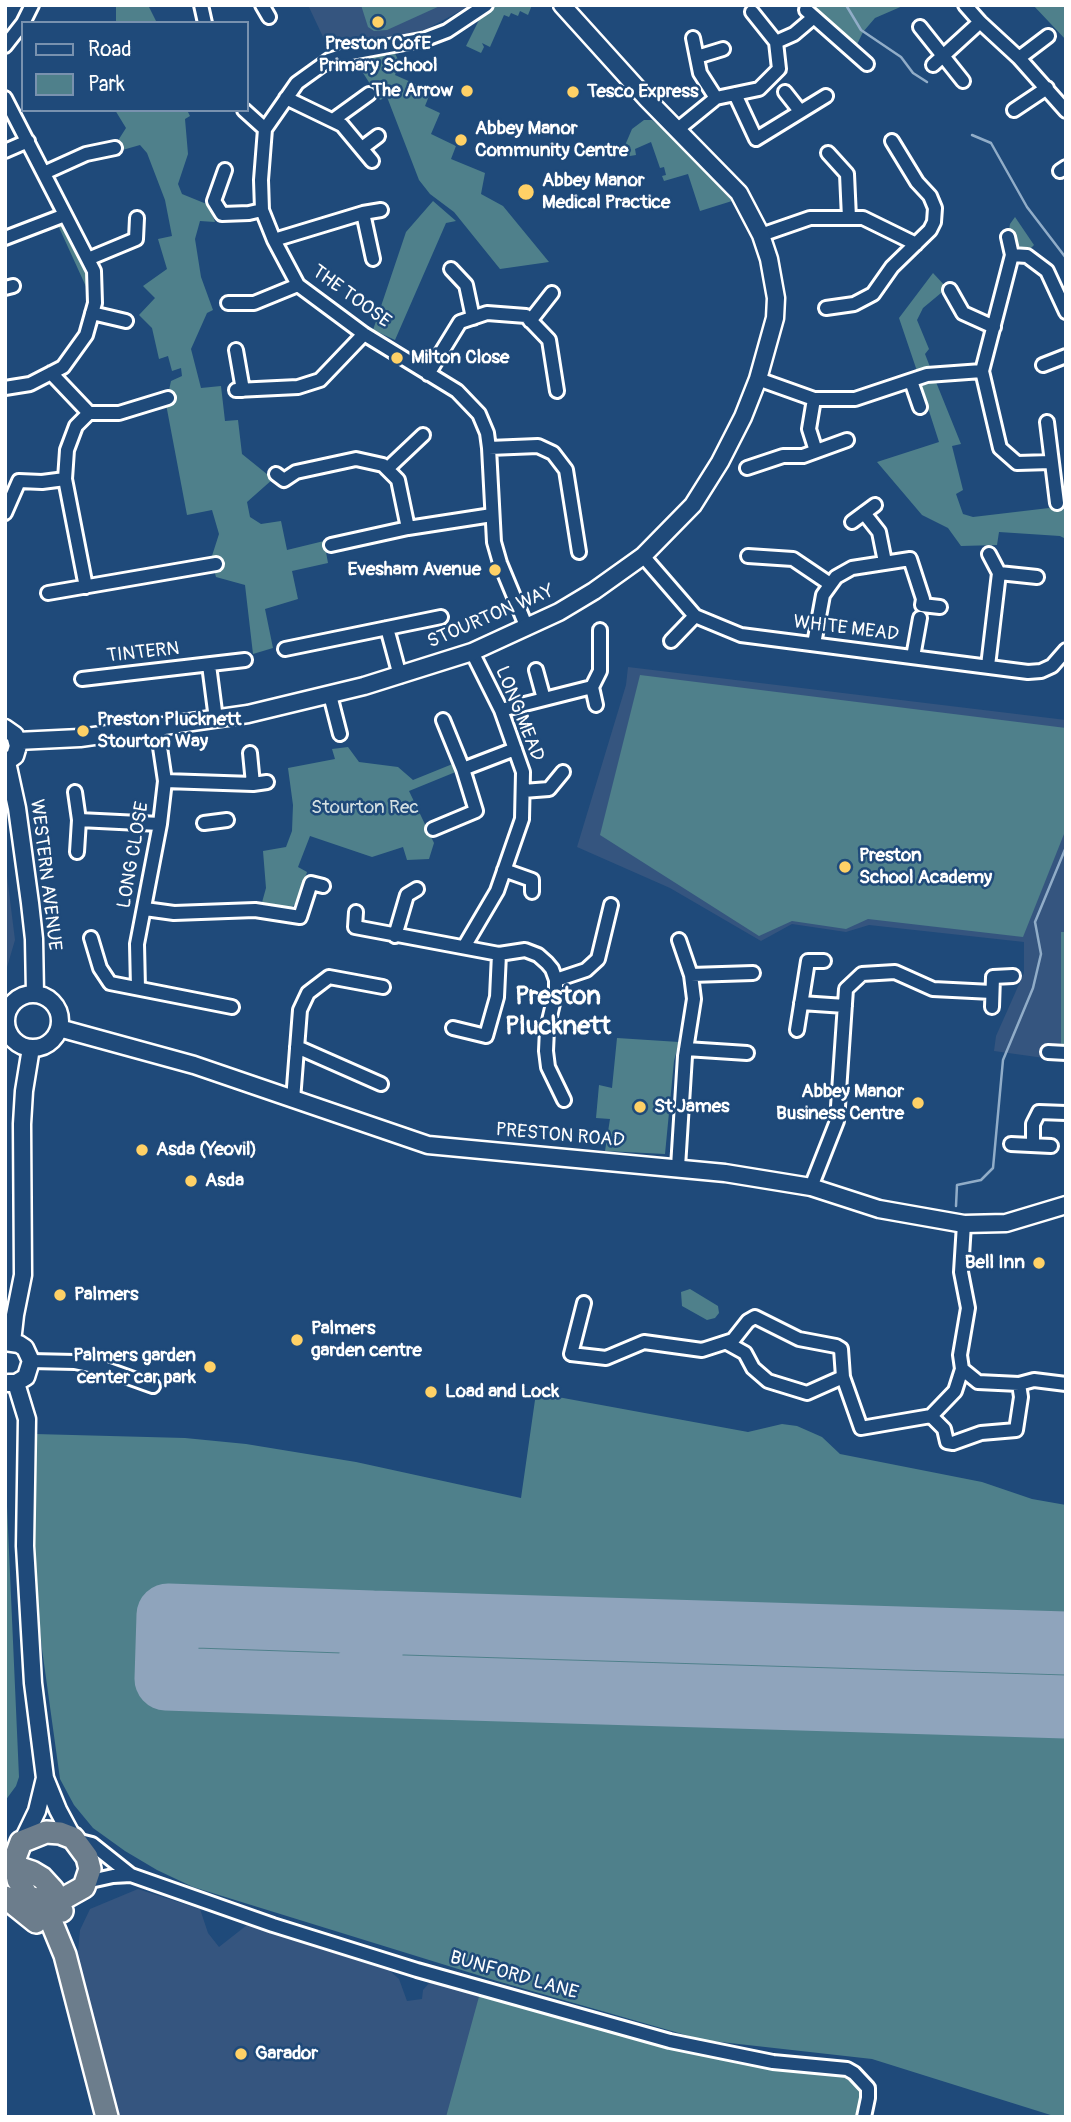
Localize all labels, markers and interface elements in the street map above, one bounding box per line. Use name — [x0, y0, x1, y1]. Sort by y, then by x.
marker: Preston CofE Primary School — [370, 14, 386, 30]
legend — [21, 21, 248, 112]
place label: Preston CofE Primary School — [318, 33, 438, 77]
text: Road — [88, 36, 132, 63]
text: Park — [88, 71, 125, 98]
place label: The Arrow — [372, 80, 453, 102]
place label: Tesco Express — [587, 81, 698, 103]
marker: The Arrow — [459, 83, 475, 99]
marker: Tesco Express — [565, 84, 581, 100]
place label: Abbey Manor Community Centre — [475, 118, 628, 162]
marker: Abbey Manor Community Centre — [453, 132, 469, 148]
place label: Abbey Manor Medical Practice — [542, 170, 670, 214]
marker: Abbey Manor Medical Practice — [516, 182, 536, 202]
street label: THE TOOSE — [307, 261, 395, 333]
place label: Milton Close — [411, 347, 509, 369]
marker: Milton Close — [389, 350, 405, 366]
place label: Evesham Avenue — [348, 559, 481, 581]
marker: Evesham Avenue — [487, 562, 503, 578]
street label: STOURTON WAY — [424, 580, 558, 654]
street label: WHITE MEAD — [792, 611, 900, 647]
street label: TINTERN — [105, 638, 181, 668]
street label: LONG MEAD — [490, 663, 548, 765]
place label: Preston Plucknett Stourton Way — [97, 709, 241, 753]
marker: Preston Plucknett Stourton Way — [75, 723, 91, 739]
park label: Stourton Rec — [311, 797, 419, 819]
street label: WESTERN AVENUE — [24, 798, 66, 952]
street label: LONG CLOSE — [113, 800, 155, 910]
place label: Preston School Academy — [859, 845, 992, 889]
marker: Preston School Academy — [837, 859, 853, 875]
district label: Preston Plucknett — [505, 981, 611, 1042]
place label: Abbey Manor Business Centre — [776, 1081, 904, 1125]
marker: Abbey Manor Business Centre — [910, 1095, 926, 1111]
place label: St James — [654, 1096, 730, 1118]
marker: St James — [632, 1099, 648, 1115]
street label: PRESTON ROAD — [495, 1119, 625, 1153]
place label: Asda (Yeovil) — [156, 1139, 257, 1161]
marker: Asda (Yeovil) — [134, 1142, 150, 1158]
place label: Asda — [205, 1170, 244, 1192]
marker: Asda — [183, 1173, 199, 1189]
place label: Bell Inn — [965, 1252, 1025, 1274]
marker: Bell Inn — [1031, 1255, 1047, 1271]
place label: Palmers — [74, 1284, 139, 1306]
marker: Palmers — [52, 1287, 68, 1303]
place label: Palmers garden centre — [311, 1318, 422, 1362]
marker: Palmers garden centre — [289, 1332, 305, 1348]
place label: Palmers garden center car park — [73, 1345, 196, 1389]
marker: Palmers garden center car park — [202, 1359, 218, 1375]
place label: Load and Lock — [445, 1381, 559, 1403]
marker: Load and Lock — [423, 1384, 439, 1400]
street label: BUNFORD LANE — [447, 1947, 581, 2005]
place label: Garador — [255, 2043, 318, 2065]
marker: Garador — [233, 2046, 249, 2062]

